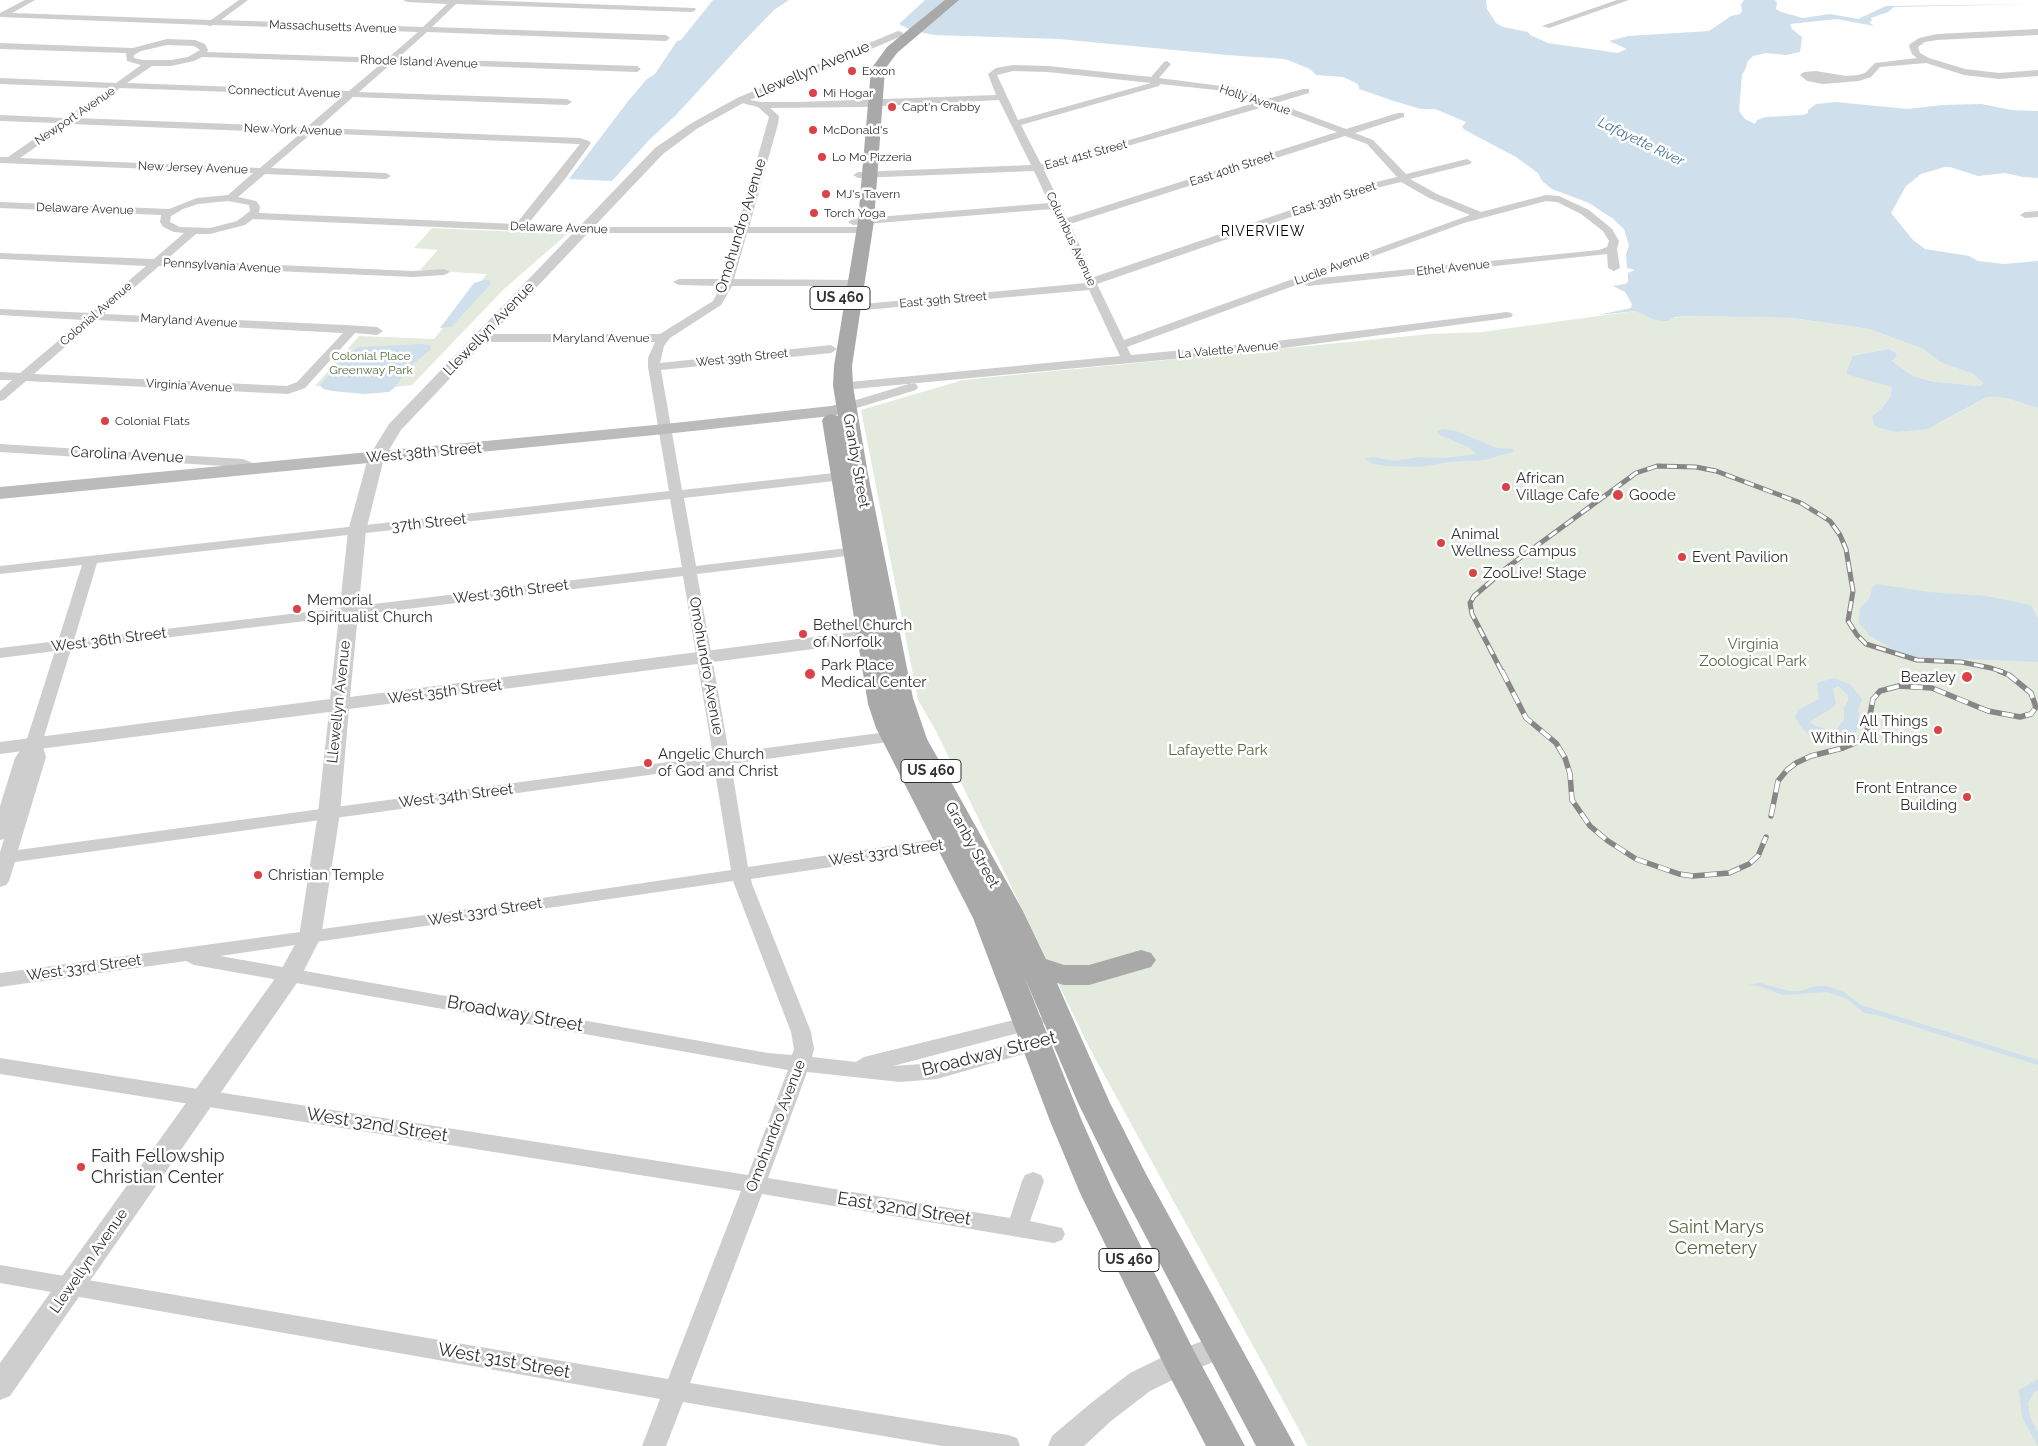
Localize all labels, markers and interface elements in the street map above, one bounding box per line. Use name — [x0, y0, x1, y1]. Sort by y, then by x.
street label: Massachusetts Avenue — [269, 18, 397, 36]
street label: Llewellyn Avenue — [752, 38, 872, 102]
street label: Rhode Island Avenue — [360, 53, 478, 71]
place label: Exxon — [862, 64, 895, 78]
marker: Exxon — [846, 65, 858, 77]
street label: Holly Avenue — [1218, 82, 1292, 118]
street label: Connecticut Avenue — [228, 83, 340, 101]
street label: Newport Avenue — [32, 84, 118, 148]
place label: Mi Hogar — [823, 86, 873, 100]
marker: Mi Hogar — [807, 87, 819, 99]
place label: Capt'n Crabby — [902, 100, 981, 114]
marker: Capt'n Crabby — [886, 101, 898, 113]
water label: Lafayette River — [1595, 114, 1687, 170]
street label: New York Avenue — [244, 121, 342, 139]
place label: McDonald's — [823, 123, 888, 137]
marker: McDonald's — [807, 124, 819, 136]
street label: East 41st Street — [1043, 137, 1129, 173]
street label: East 40th Street — [1188, 149, 1276, 189]
place label: Lo Mo Pizzeria — [832, 150, 912, 164]
marker: Lo Mo Pizzeria — [816, 151, 828, 163]
street label: Omohundro Avenue — [712, 156, 770, 296]
street label: New Jersey Avenue — [138, 159, 248, 177]
street label: East 39th Street — [1290, 179, 1378, 219]
place label: MJ's Tavern — [836, 187, 900, 201]
marker: MJ's Tavern — [820, 188, 832, 200]
street label: Columbus Avenue — [1043, 190, 1099, 288]
street label: Delaware Avenue — [36, 200, 134, 218]
place label: Torch Yoga — [824, 206, 886, 220]
marker: Torch Yoga — [808, 207, 820, 219]
street label: Delaware Avenue — [510, 219, 608, 237]
district label: RIVERVIEW — [1220, 224, 1306, 240]
street label: Lucile Avenue — [1293, 248, 1371, 288]
street label: Pennsylvania Avenue — [163, 256, 281, 276]
street label: Ethel Avenue — [1416, 257, 1490, 279]
street label: Llewellyn Avenue — [440, 278, 538, 380]
street label: Colonial Avenue — [57, 279, 135, 349]
road number: US 460 — [810, 286, 870, 310]
street label: East 39th Street — [899, 289, 987, 311]
street label: Maryland Avenue — [140, 311, 238, 331]
street label: Maryland Avenue — [552, 331, 650, 345]
street label: La Valette Avenue — [1177, 338, 1279, 362]
street label: West 39th Street — [695, 346, 789, 370]
park label: Colonial Place Greenway Park — [329, 349, 413, 377]
street label: Virginia Avenue — [146, 377, 232, 395]
street label: Granby Street — [839, 412, 873, 510]
place label: Colonial Flats — [115, 414, 190, 428]
marker: Colonial Flats — [99, 415, 111, 427]
street label: West 38th Street — [366, 439, 482, 467]
street label: Carolina Avenue — [70, 443, 184, 467]
place label: African Village Cafe — [1516, 469, 1600, 504]
marker: African Village Cafe — [1500, 481, 1512, 493]
place label: Goode — [1629, 486, 1676, 504]
marker: Goode — [1611, 488, 1625, 502]
street label: 37th Street — [391, 510, 467, 536]
place label: Animal Wellness Campus — [1451, 525, 1576, 560]
marker: Animal Wellness Campus — [1435, 537, 1447, 549]
place label: Event Pavilion — [1692, 548, 1788, 566]
marker: Event Pavilion — [1676, 551, 1688, 563]
place label: ZooLive! Stage — [1483, 564, 1586, 582]
marker: ZooLive! Stage — [1467, 567, 1479, 579]
street label: West 36th Street — [452, 576, 570, 608]
place label: Memorial Spiritualist Church — [307, 591, 433, 626]
street label: Omohundro Avenue — [685, 595, 727, 737]
marker: Memorial Spiritualist Church — [291, 603, 303, 615]
place label: Bethel Church of Norfolk — [813, 616, 912, 651]
street label: West 36th Street — [50, 624, 168, 656]
marker: Bethel Church of Norfolk — [797, 628, 809, 640]
park label: Virginia Zoological Park — [1699, 635, 1807, 670]
street label: Llewellyn Avenue — [324, 640, 354, 764]
place label: Park Place Medical Center — [821, 656, 926, 691]
marker: Park Place Medical Center — [803, 667, 817, 681]
place label: Beazley — [1901, 668, 1956, 686]
marker: Beazley — [1960, 670, 1974, 684]
street label: West 35th Street — [387, 676, 503, 708]
place label: All Things Within All Things — [1811, 712, 1928, 747]
marker: All Things Within All Things — [1932, 724, 1944, 736]
park label: Lafayette Park — [1168, 741, 1268, 759]
place label: Angelic Church of God and Christ — [658, 745, 778, 780]
marker: Angelic Church of God and Christ — [642, 757, 654, 769]
road number: US 460 — [901, 759, 961, 782]
place label: Front Entrance Building — [1855, 779, 1957, 814]
street label: West 34th Street — [398, 780, 514, 812]
marker: Front Entrance Building — [1961, 791, 1973, 803]
street label: Granby Street — [941, 799, 1003, 891]
street label: West 33rd Street — [828, 836, 944, 870]
place label: Christian Temple — [268, 866, 384, 884]
marker: Christian Temple — [252, 869, 264, 881]
street label: West 33rd Street — [427, 894, 543, 930]
street label: West 33rd Street — [26, 951, 142, 985]
street label: Broadway Street — [445, 991, 585, 1037]
street label: Broadway Street — [919, 1027, 1059, 1081]
street label: Omohundro Avenue — [743, 1057, 809, 1195]
street label: West 32nd Street — [305, 1103, 449, 1147]
place label: Faith Fellowship Christian Center — [91, 1146, 225, 1188]
marker: Faith Fellowship Christian Center — [75, 1161, 87, 1173]
street label: East 32nd Street — [836, 1188, 972, 1230]
street label: Llewellyn Avenue — [46, 1205, 132, 1317]
park label: Saint Marys Cemetery — [1668, 1217, 1764, 1260]
road number: US 460 — [1099, 1248, 1159, 1272]
street label: West 31st Street — [436, 1339, 572, 1383]

